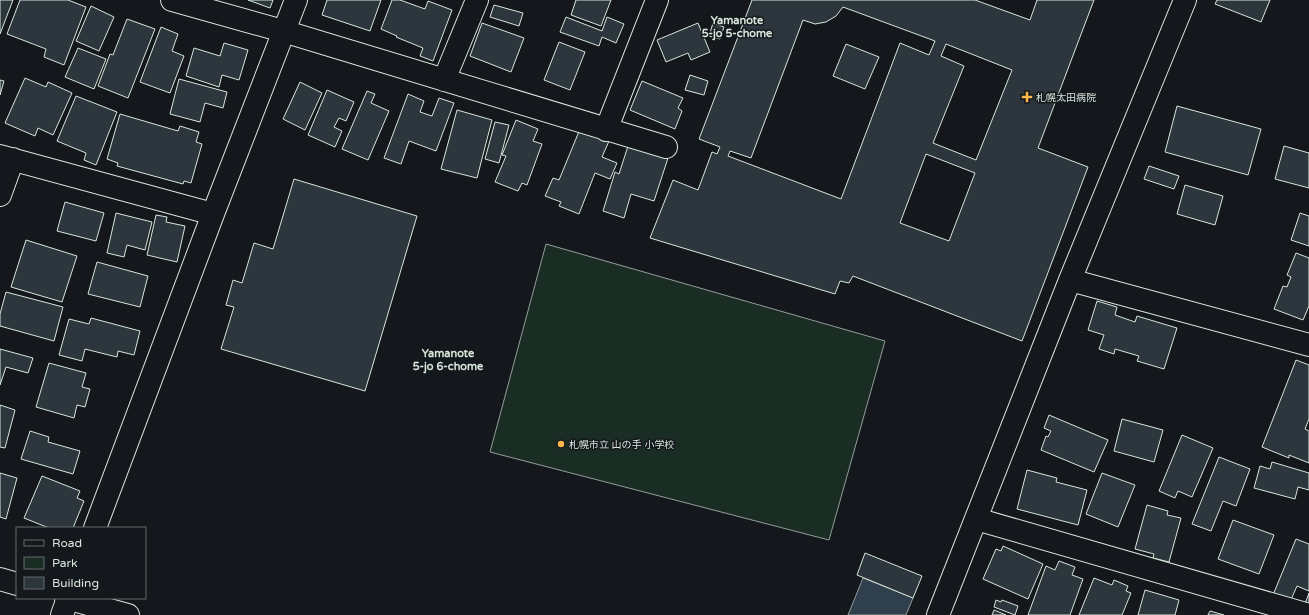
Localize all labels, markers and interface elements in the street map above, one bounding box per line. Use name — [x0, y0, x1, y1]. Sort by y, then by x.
district label: Yamanote 5-jo 5-chome — [702, 14, 773, 41]
marker: 札幌太田病院 — [1021, 91, 1033, 103]
place label: 札幌太田病院 — [1036, 92, 1096, 104]
district label: Yamanote 5-jo 6-chome — [413, 347, 484, 374]
marker: 札幌市立 山の手 小学校 — [556, 439, 566, 449]
place label: 札幌市立 山の手 小学校 — [569, 439, 674, 451]
legend — [16, 527, 146, 599]
text: Road — [52, 536, 82, 550]
text: Park — [52, 556, 78, 570]
text: Building — [52, 576, 99, 590]

